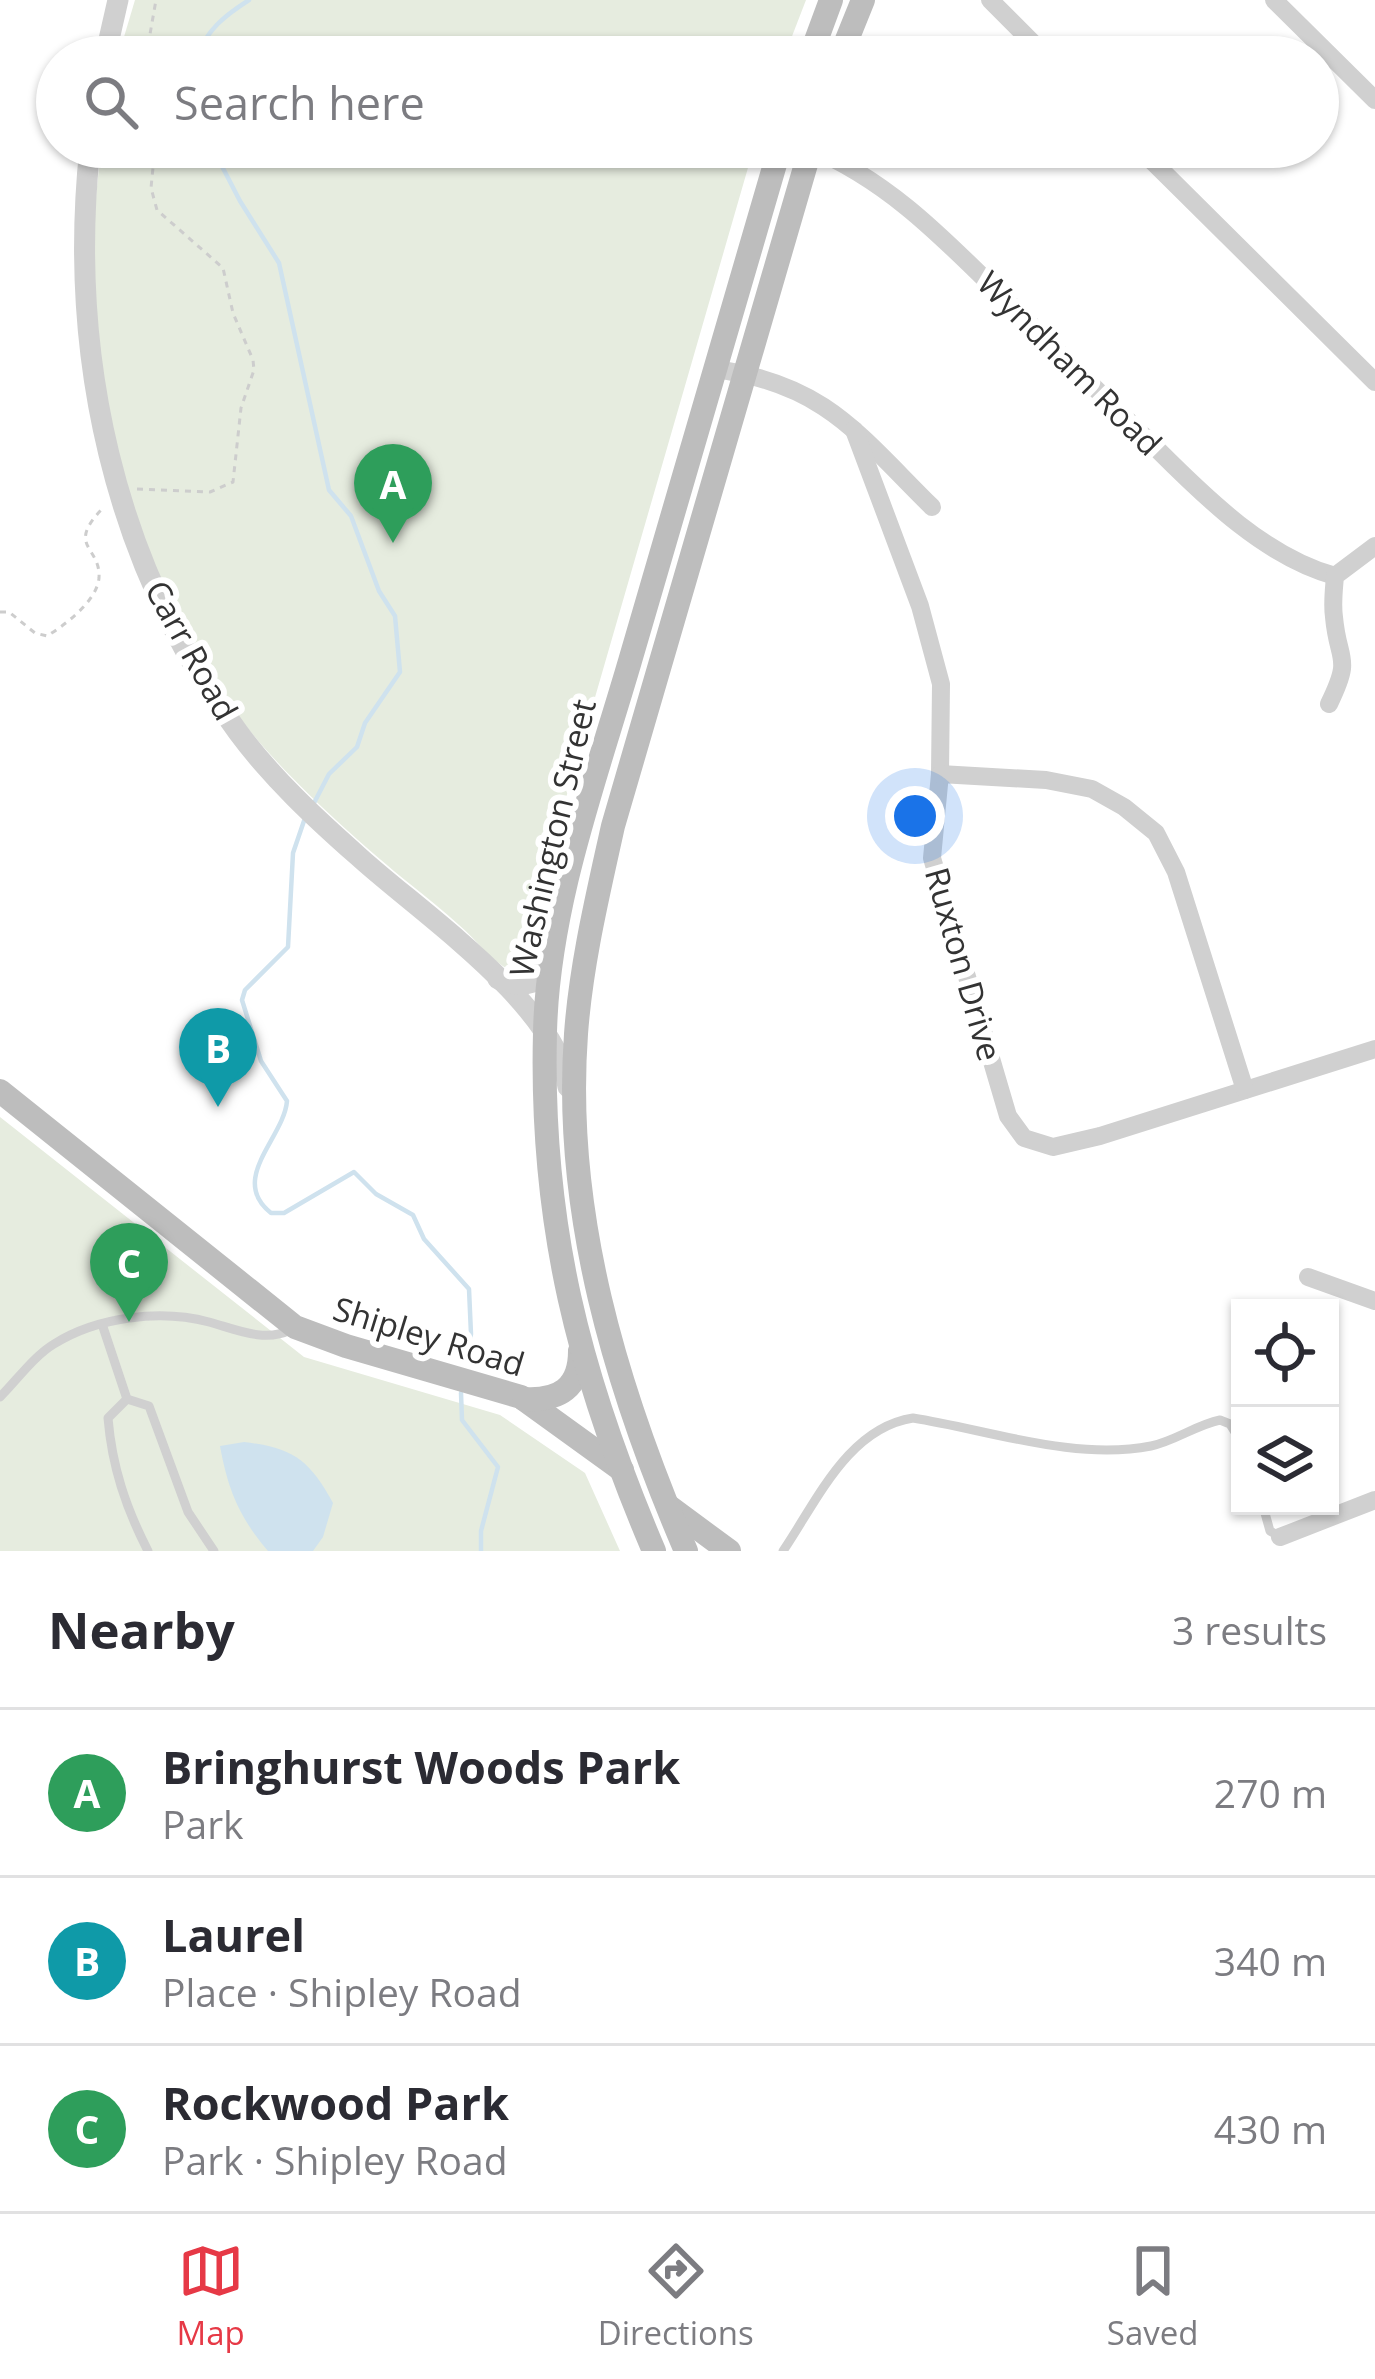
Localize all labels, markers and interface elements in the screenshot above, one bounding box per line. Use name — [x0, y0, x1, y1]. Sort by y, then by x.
search box — [36, 36, 1339, 168]
icon: search — [78, 69, 144, 135]
text: Search here — [174, 72, 425, 133]
street label: Wyndham Road — [968, 261, 1172, 465]
pin: A — [354, 444, 432, 543]
street label: Carr Road — [135, 572, 249, 728]
street label: Washington Street — [498, 695, 606, 981]
your location — [885, 786, 945, 846]
street label: Ruxton Drive — [915, 862, 1013, 1066]
pin: B — [179, 1008, 257, 1107]
pin: C — [90, 1223, 168, 1322]
street label: Shipley Road — [328, 1286, 530, 1386]
map controls — [1231, 1299, 1339, 1515]
button: locate — [1231, 1299, 1339, 1407]
button: layers — [1231, 1407, 1339, 1515]
text: Nearby — [48, 1594, 235, 1664]
text: 3 results — [1172, 1603, 1327, 1656]
text: Bringhurst Woods Park — [162, 1736, 680, 1797]
text: A — [74, 1766, 100, 1819]
text: 270 m — [1214, 1766, 1327, 1819]
text: Park — [162, 1797, 244, 1850]
text: Laurel — [162, 1904, 305, 1965]
text: B — [74, 1934, 100, 1987]
text: 340 m — [1214, 1934, 1327, 1987]
text: Place · Shipley Road — [162, 1965, 522, 2018]
text: Rockwood Park — [162, 2072, 509, 2133]
text: C — [75, 2102, 99, 2155]
text: 430 m — [1214, 2102, 1327, 2155]
text: Park · Shipley Road — [162, 2133, 508, 2186]
tab: Map — [177, 2238, 245, 2355]
tab: Directions — [598, 2238, 754, 2355]
tab: Saved — [1107, 2238, 1198, 2355]

